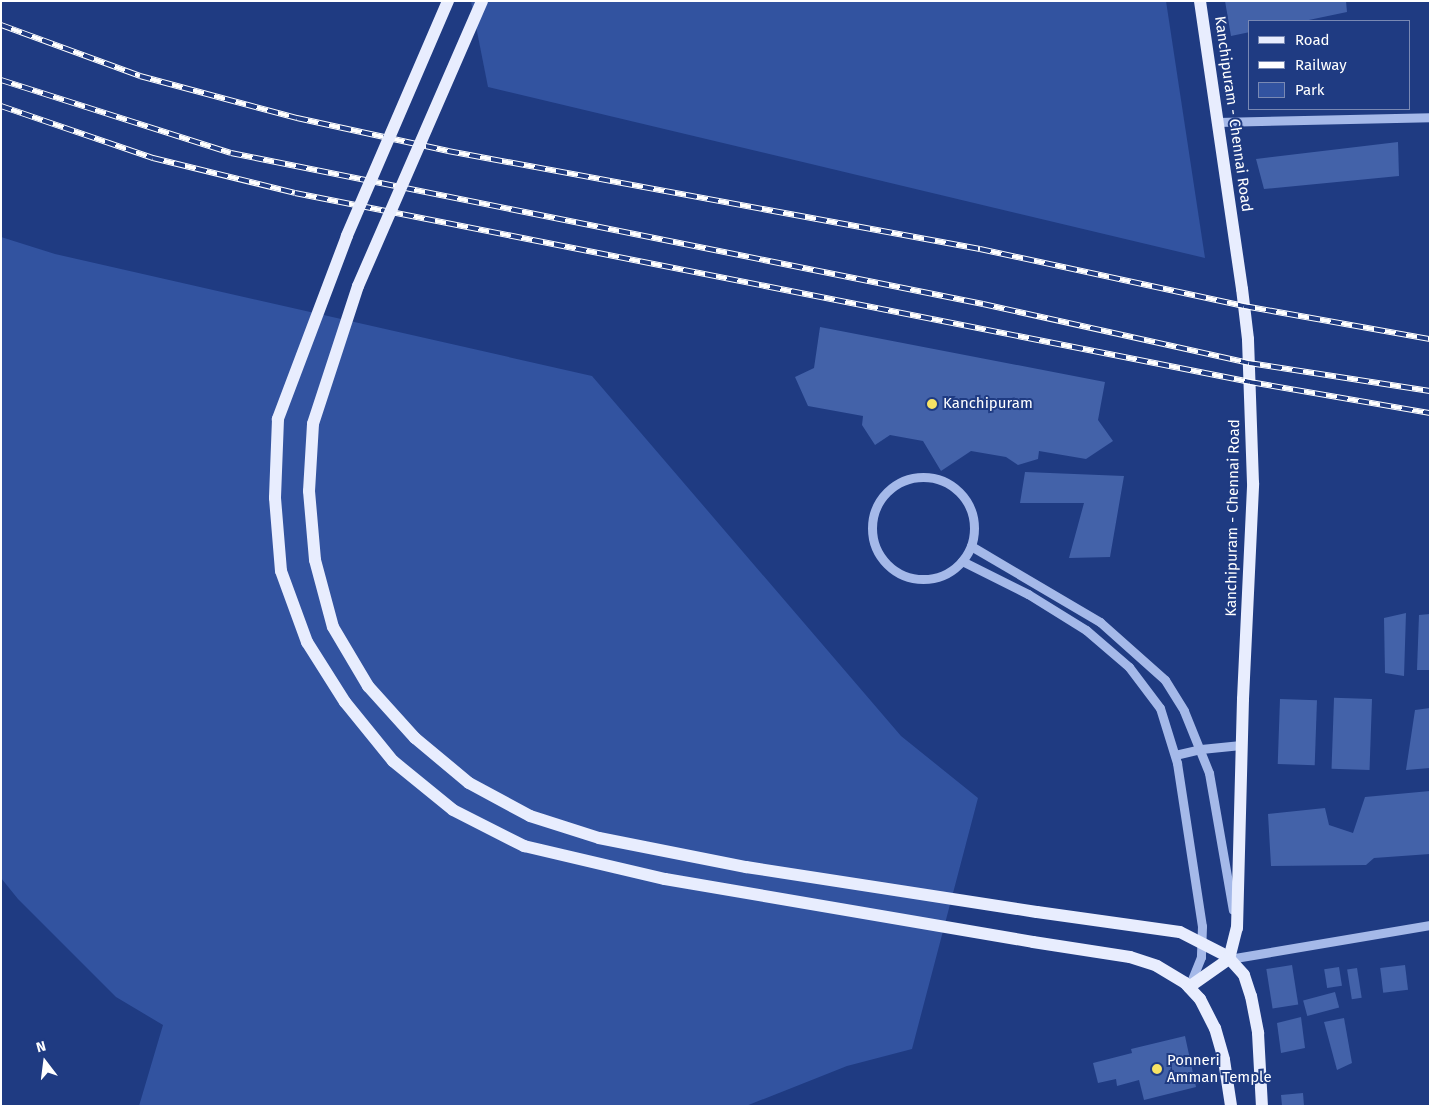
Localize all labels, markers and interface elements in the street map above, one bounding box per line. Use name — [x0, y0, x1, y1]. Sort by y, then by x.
street label: Kanchipuram - Chennai Road — [1210, 15, 1256, 213]
legend — [1248, 20, 1411, 110]
text: Road — [1295, 31, 1330, 49]
text: Railway — [1295, 56, 1347, 74]
text: Park — [1295, 81, 1325, 99]
place label: Kanchipuram — [943, 395, 1033, 413]
marker: Kanchipuram — [925, 397, 939, 411]
street label: Kanchipuram - Chennai Road — [1222, 419, 1244, 617]
north arrow — [20, 1037, 70, 1087]
text: N — [34, 1038, 48, 1056]
place label: Ponneri Amman Temple — [1167, 1051, 1272, 1086]
marker: Ponneri Amman Temple — [1151, 1063, 1163, 1075]

